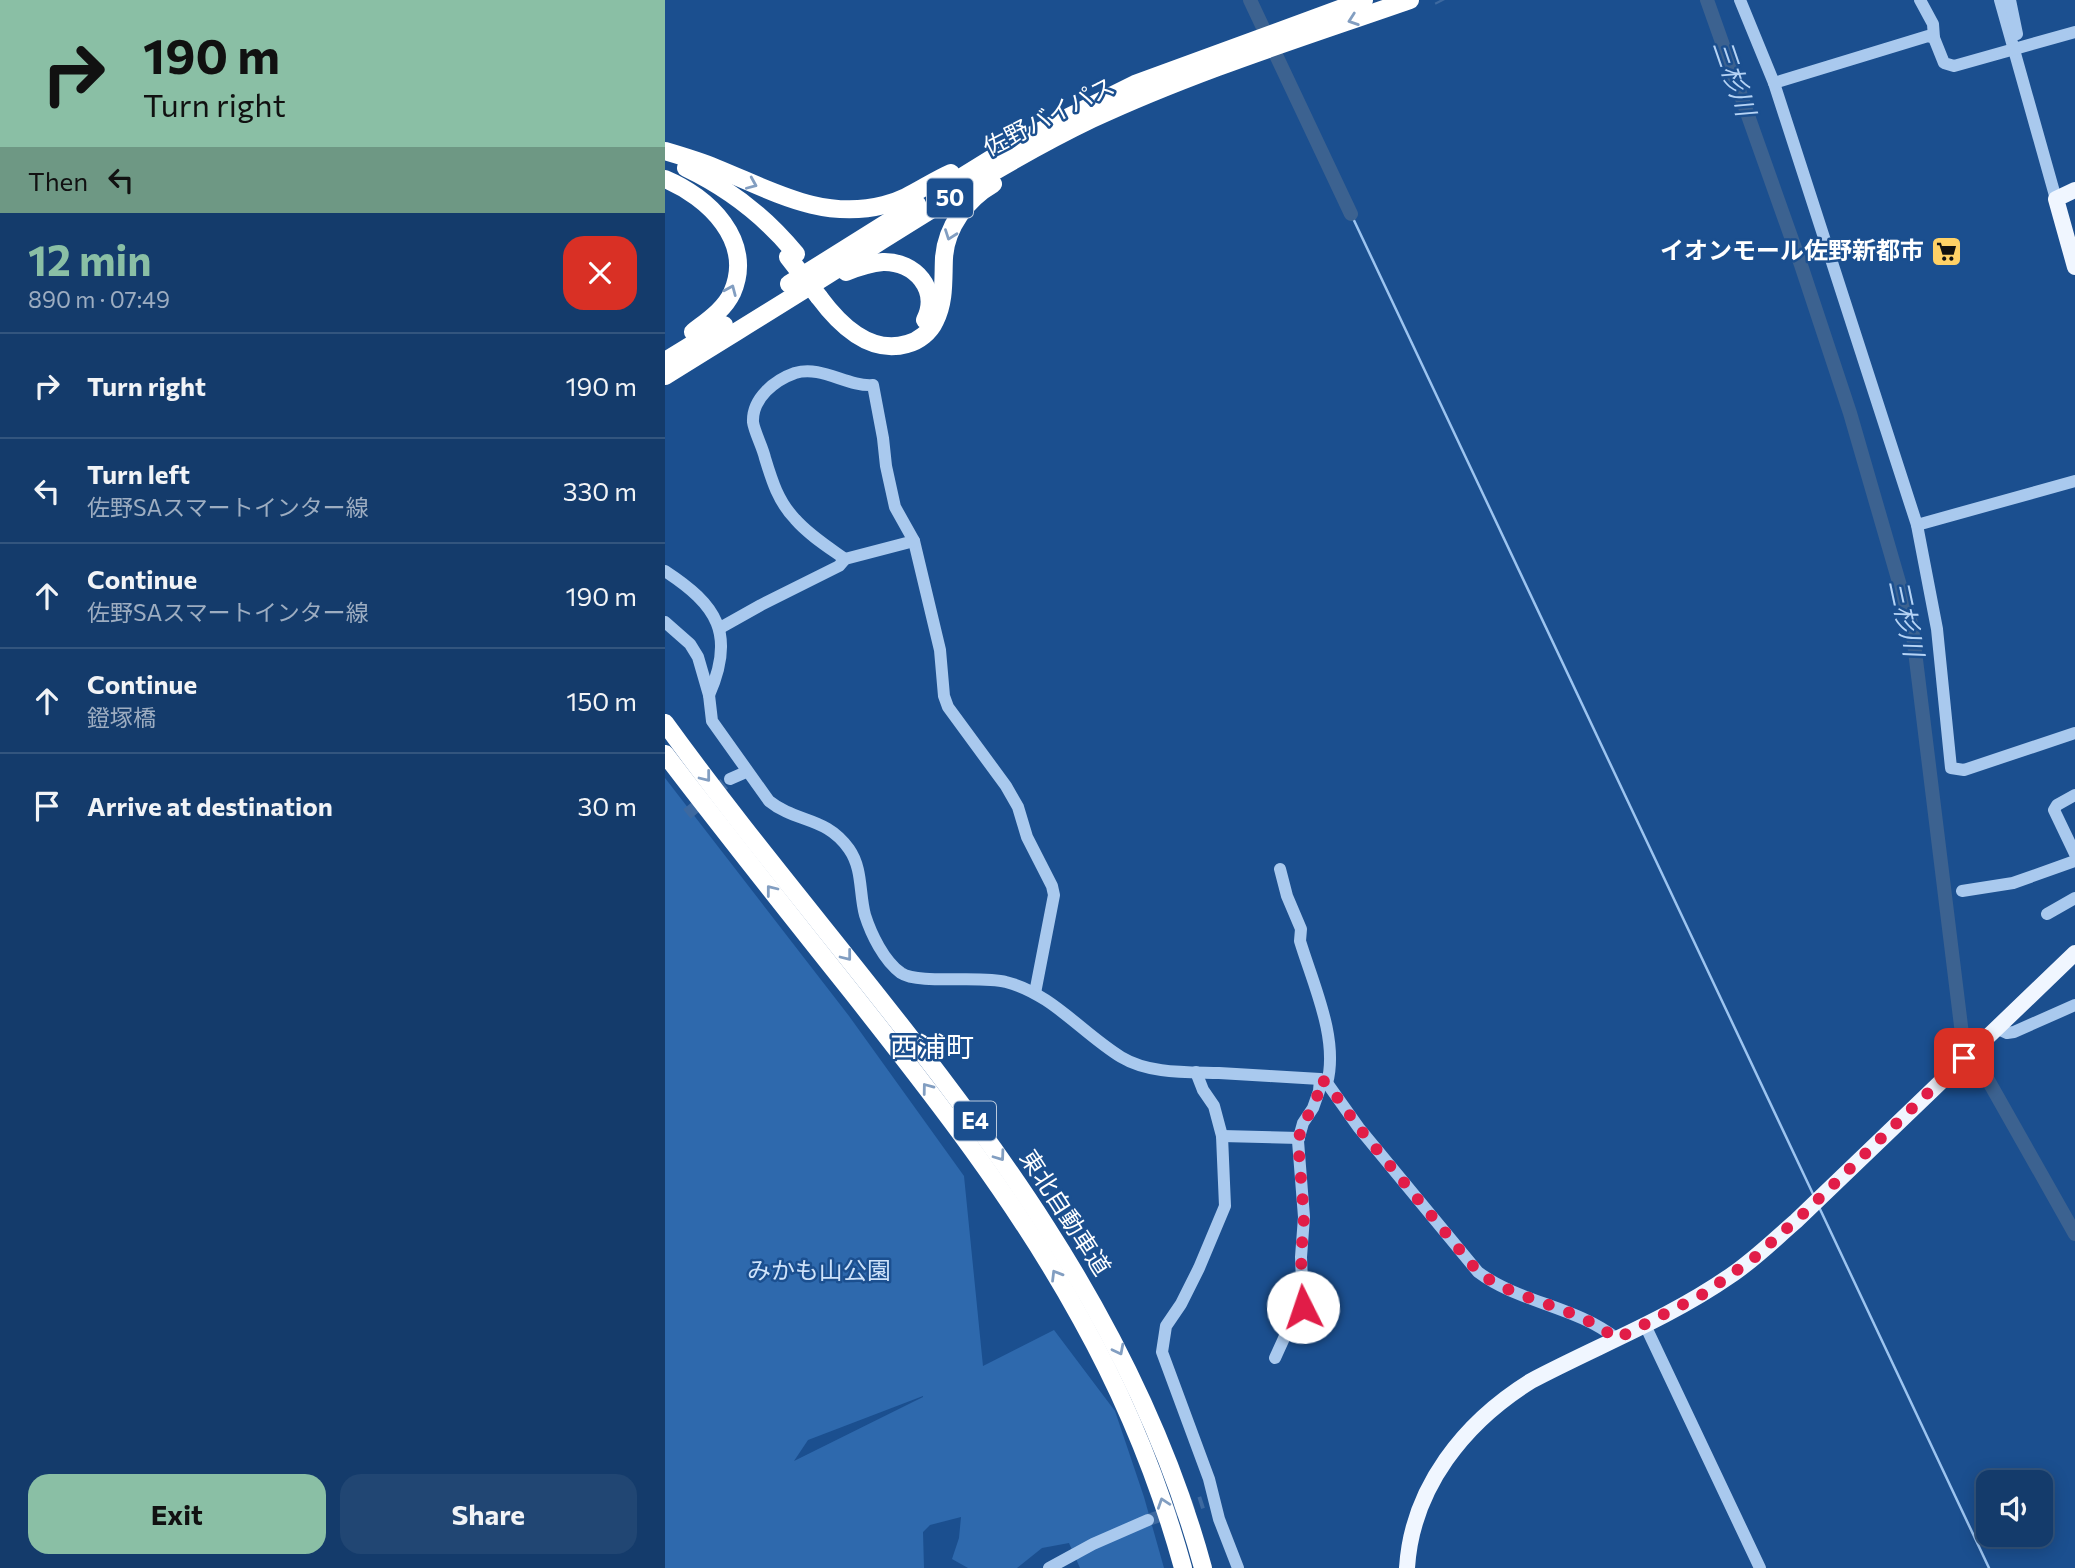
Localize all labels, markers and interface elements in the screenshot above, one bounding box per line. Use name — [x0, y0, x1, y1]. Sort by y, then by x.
one-way arrow — [1348, 12, 1360, 26]
text: 190 m — [143, 24, 280, 84]
icon: right — [28, 28, 119, 119]
water label: 三杉川 — [1708, 36, 1764, 122]
street label: 佐野バイパス — [978, 70, 1119, 161]
text: Turn right — [143, 84, 286, 124]
icon: left — [102, 161, 140, 199]
text: Then — [28, 165, 88, 196]
one-way arrow — [745, 175, 757, 189]
road number: 50 — [927, 178, 973, 218]
one-way arrow — [944, 229, 958, 241]
text: 12 min — [28, 233, 152, 285]
supermarket icon: イオンモール佐野新都市 — [1930, 234, 1964, 268]
place label: イオンモール佐野新都市 — [1660, 235, 1924, 264]
button: close — [563, 236, 637, 310]
text: 890 m · 07:49 — [28, 285, 170, 313]
one-way arrow — [723, 285, 737, 297]
icon: right — [28, 367, 66, 405]
text: Turn right — [87, 370, 206, 401]
text: 190 m — [565, 370, 637, 401]
text: Turn left — [87, 458, 190, 489]
icon: left — [28, 472, 66, 510]
text: 330 m — [563, 475, 637, 506]
text: 佐野SAスマートインター線 — [87, 493, 369, 521]
text: Continue — [87, 563, 197, 594]
water label: 三杉川 — [1884, 576, 1931, 662]
icon: ahead — [28, 577, 66, 615]
text: 190 m — [565, 580, 637, 611]
text: 佐野SAスマートインター線 — [87, 598, 369, 626]
text: Continue — [87, 668, 197, 699]
icon: ahead — [28, 682, 66, 720]
text: 150 m — [566, 685, 637, 716]
text: 鐙塚橋 — [87, 703, 156, 731]
one-way arrow — [698, 770, 711, 782]
icon: arrive — [28, 787, 66, 825]
text: Arrive at destination — [87, 790, 333, 821]
text: 30 m — [578, 790, 637, 821]
one-way arrow — [767, 885, 779, 898]
one-way arrow — [839, 948, 851, 961]
pin — [1934, 1028, 1994, 1088]
district label: 西浦町 — [890, 1029, 974, 1063]
icon: arrive — [1945, 1039, 1983, 1077]
one-way arrow — [923, 1083, 935, 1096]
road number: E4 — [954, 1102, 996, 1140]
street label: 東北自動車道 — [1015, 1144, 1118, 1280]
one-way arrow — [992, 1148, 1004, 1161]
park label: みかも山公園 — [747, 1255, 891, 1284]
one-way arrow — [1051, 1270, 1064, 1283]
position arrow — [1266, 1270, 1340, 1344]
one-way arrow — [1110, 1343, 1124, 1355]
map controls — [1976, 1470, 2053, 1547]
button: sound — [1976, 1470, 2053, 1547]
button: Exit — [28, 1474, 326, 1554]
button: Share — [340, 1474, 637, 1554]
one-way arrow — [1157, 1497, 1171, 1510]

